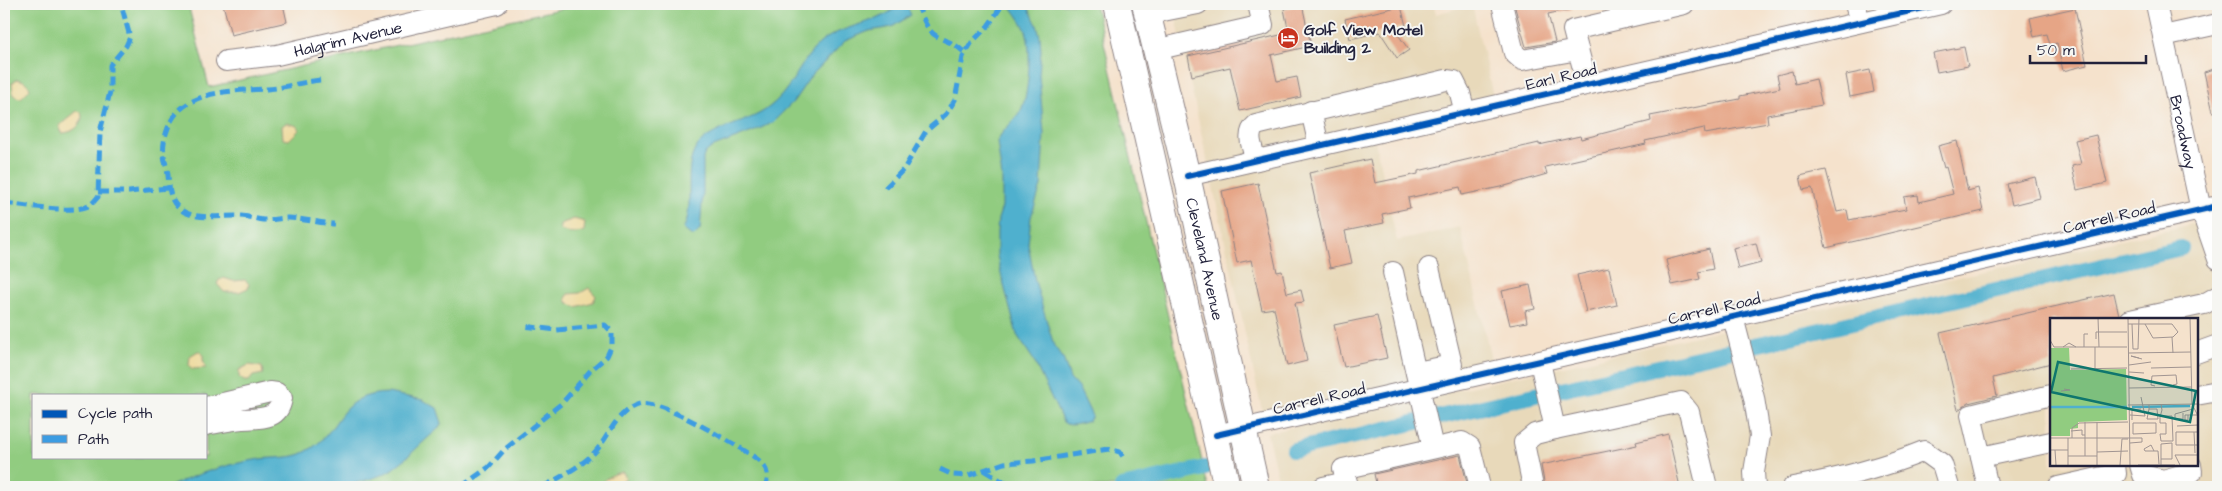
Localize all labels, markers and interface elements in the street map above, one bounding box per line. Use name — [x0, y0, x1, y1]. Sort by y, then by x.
street label: Halgrim Avenue — [292, 16, 405, 63]
place label: Golf View Motel Building 2 — [1304, 19, 1423, 61]
hotel icon: Golf View Motel Building 2 — [1276, 26, 1300, 50]
scale bar — [2030, 32, 2146, 64]
text: 50 m — [2037, 40, 2075, 61]
street label: Earl Road — [1524, 58, 1599, 96]
street label: Broadway — [2164, 93, 2202, 172]
street label: Cleveland Avenue — [1180, 196, 1229, 323]
street label: Carrell Road — [2061, 197, 2157, 239]
street label: Carrell Road — [1666, 288, 1762, 330]
inset map — [2050, 318, 2197, 466]
street label: Carrell Road — [1271, 378, 1367, 420]
legend — [32, 394, 208, 458]
text: Cycle path — [78, 403, 153, 425]
text: Path — [78, 429, 109, 450]

